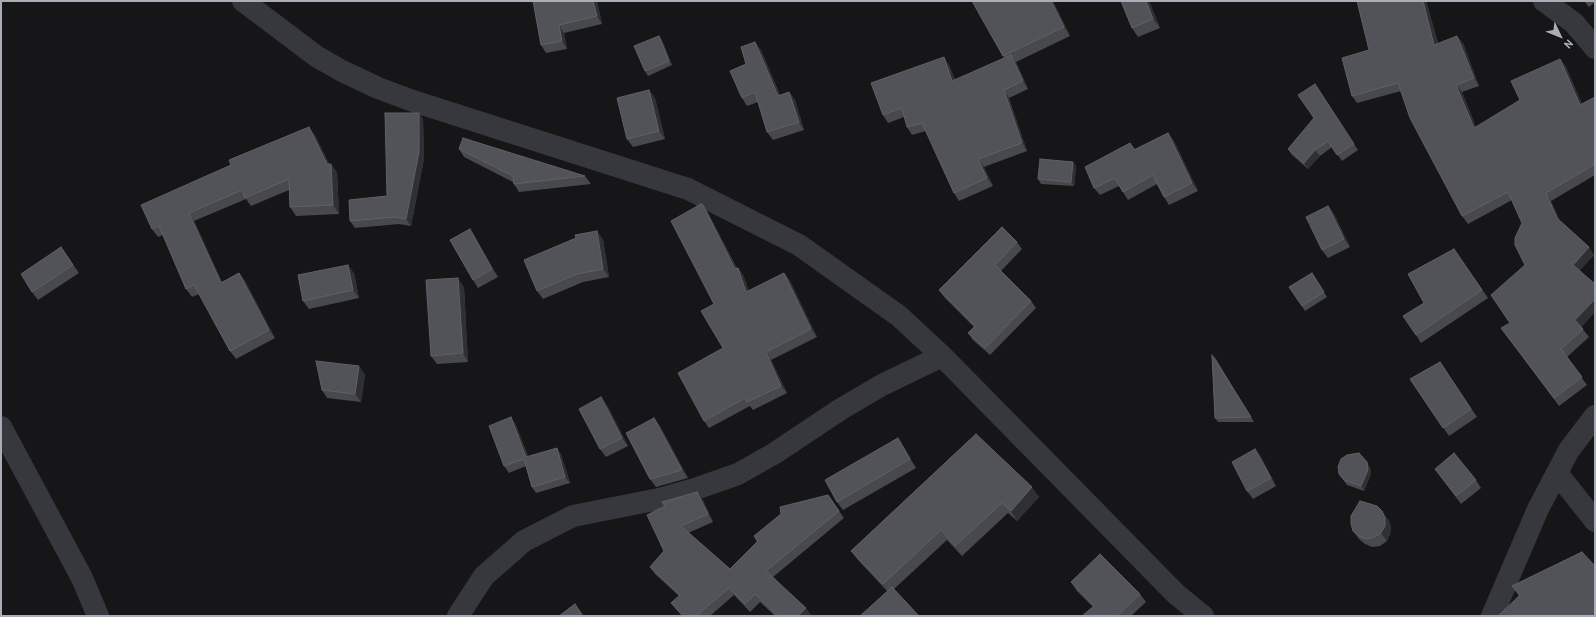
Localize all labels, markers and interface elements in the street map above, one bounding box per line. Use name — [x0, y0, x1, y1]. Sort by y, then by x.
north arrow — [1540, 16, 1580, 56]
text: N — [1562, 37, 1576, 52]

